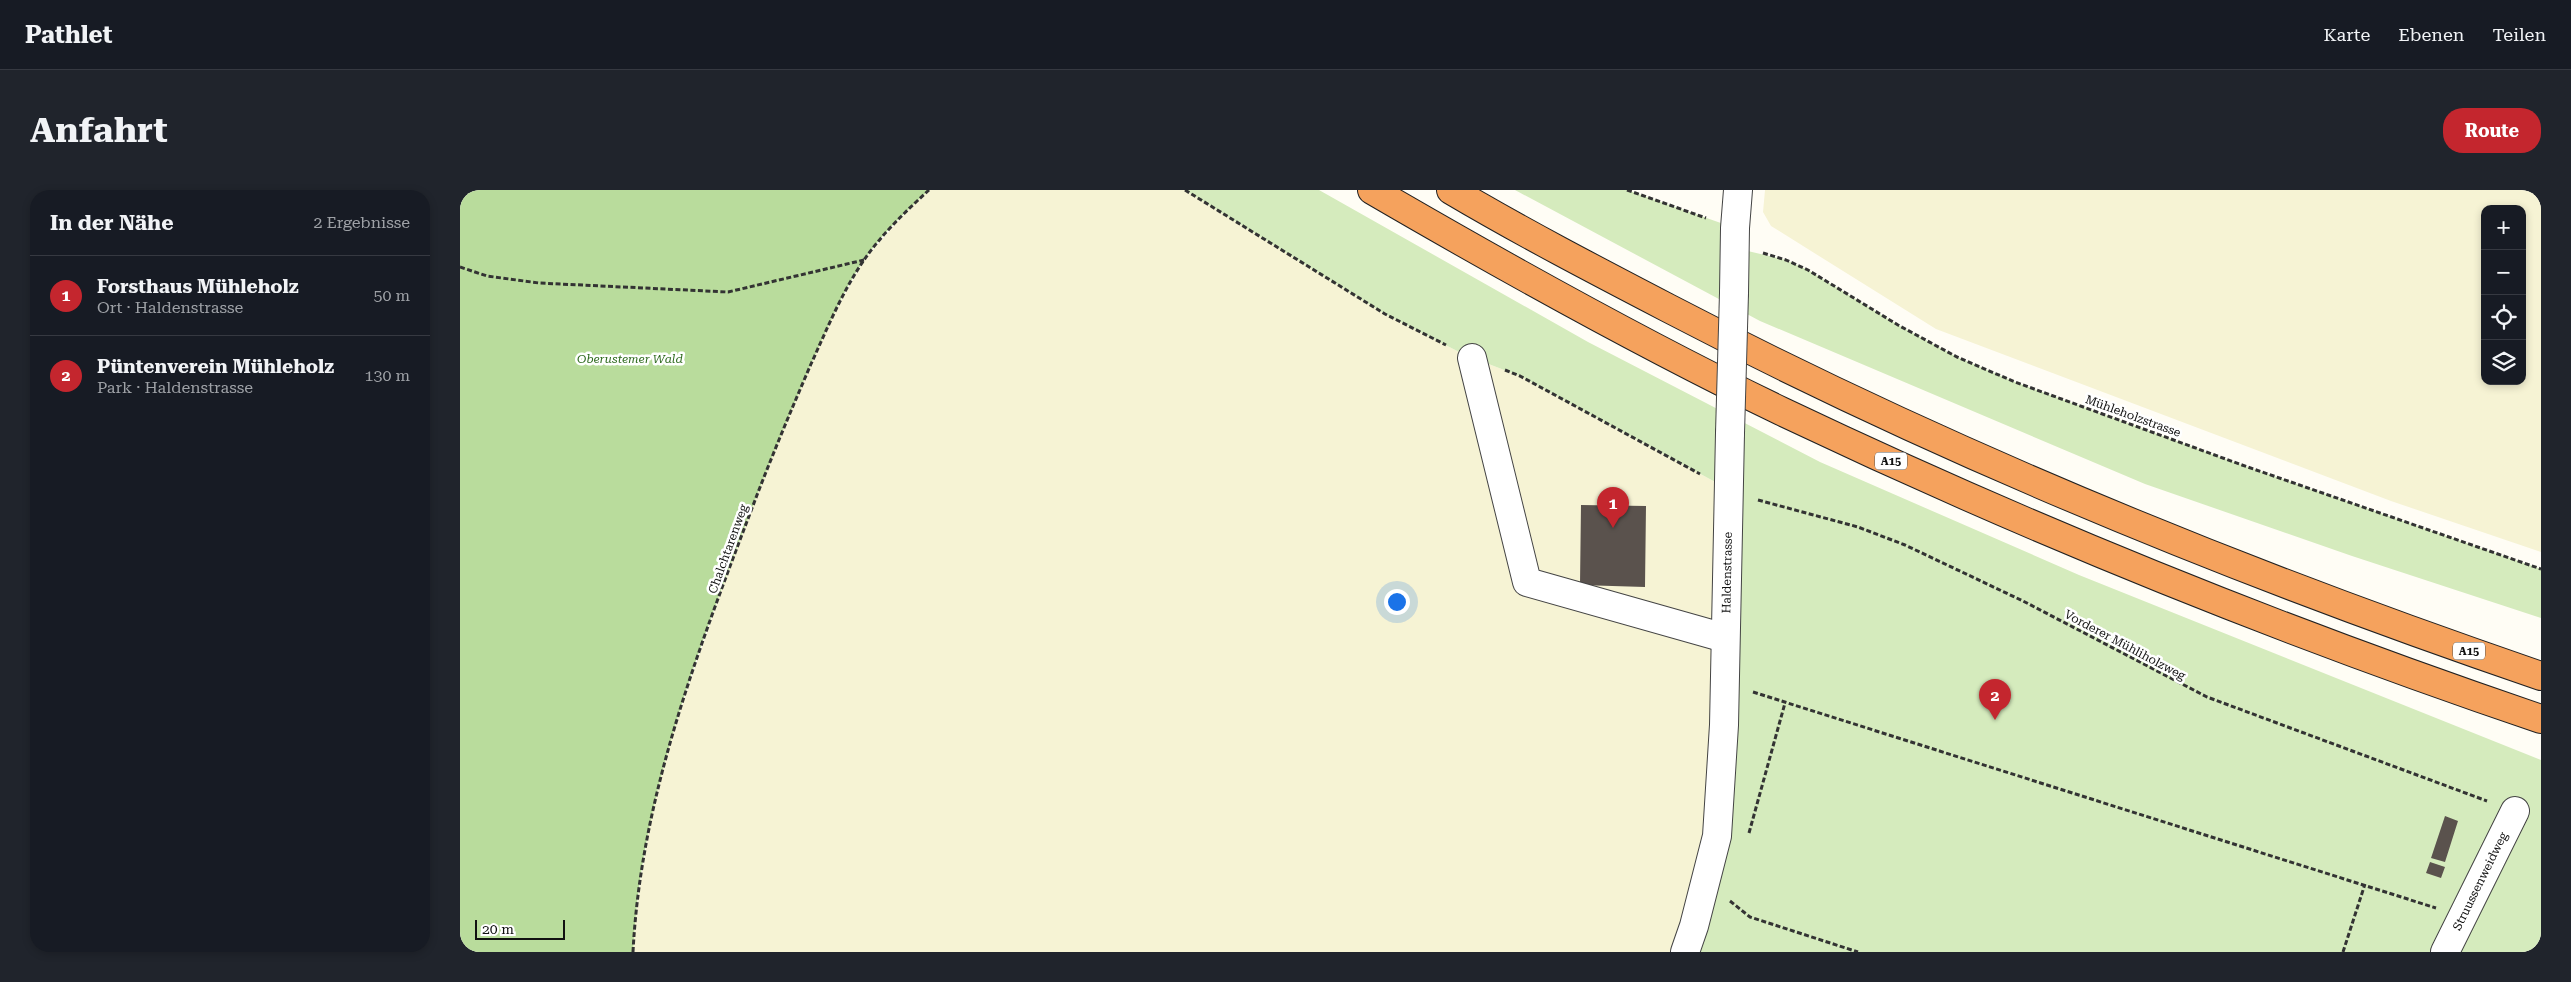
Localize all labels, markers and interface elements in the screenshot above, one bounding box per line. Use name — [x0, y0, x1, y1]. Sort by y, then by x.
text: Pathlet — [25, 21, 112, 49]
text: Karte — [2324, 24, 2370, 45]
text: Ebenen — [2398, 24, 2464, 45]
text: Teilen — [2492, 24, 2546, 45]
button: Route — [2443, 108, 2541, 153]
text: Anfahrt — [30, 110, 168, 151]
map controls — [2481, 205, 2526, 385]
button: + — [2481, 205, 2526, 250]
text: In der Nähe — [50, 211, 173, 235]
text: 2 Ergebnisse — [313, 213, 410, 232]
button: − — [2481, 250, 2526, 295]
text: Forsthaus Mühleholz — [97, 275, 299, 298]
text: 1 — [62, 286, 70, 305]
text: 50 m — [373, 286, 410, 305]
button: locate — [2481, 295, 2526, 340]
text: Ort · Haldenstrasse — [97, 298, 243, 317]
button: layers — [2481, 340, 2526, 385]
park label: Oberustemer Wald — [577, 352, 683, 366]
text: Püntenverein Mühleholz — [97, 355, 334, 378]
text: 2 — [62, 366, 70, 385]
text: 130 m — [364, 366, 410, 385]
text: Park · Haldenstrasse — [97, 378, 253, 397]
street label: Mühleholzstrasse — [2083, 392, 2183, 440]
road number: A15 — [1875, 452, 1907, 470]
pin: 1 — [1597, 487, 1629, 528]
street label: Chalchtarenweg — [705, 502, 751, 596]
street label: Haldenstrasse — [1719, 531, 1735, 614]
your location — [1384, 589, 1410, 615]
street label: Vorderer Mühliholzweg — [2062, 607, 2188, 683]
road number: A15 — [2453, 642, 2485, 660]
pin: 2 — [1979, 679, 2011, 720]
street label: Struussenweidweg — [2450, 830, 2511, 933]
scale bar — [475, 917, 565, 940]
text: 20 m — [482, 921, 514, 937]

